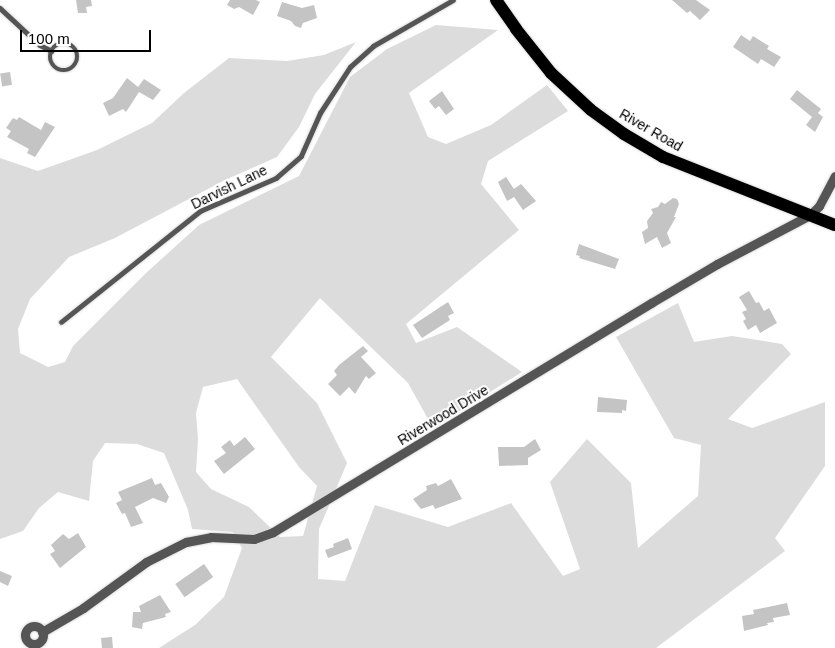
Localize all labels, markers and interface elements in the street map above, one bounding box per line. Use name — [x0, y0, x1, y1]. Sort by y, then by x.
scale bar — [22, 20, 154, 52]
text: 100 m — [28, 30, 70, 47]
street label: River Road — [616, 105, 686, 155]
street label: Darvish Lane — [188, 161, 270, 213]
street label: Riverwood Drive — [395, 381, 491, 449]

